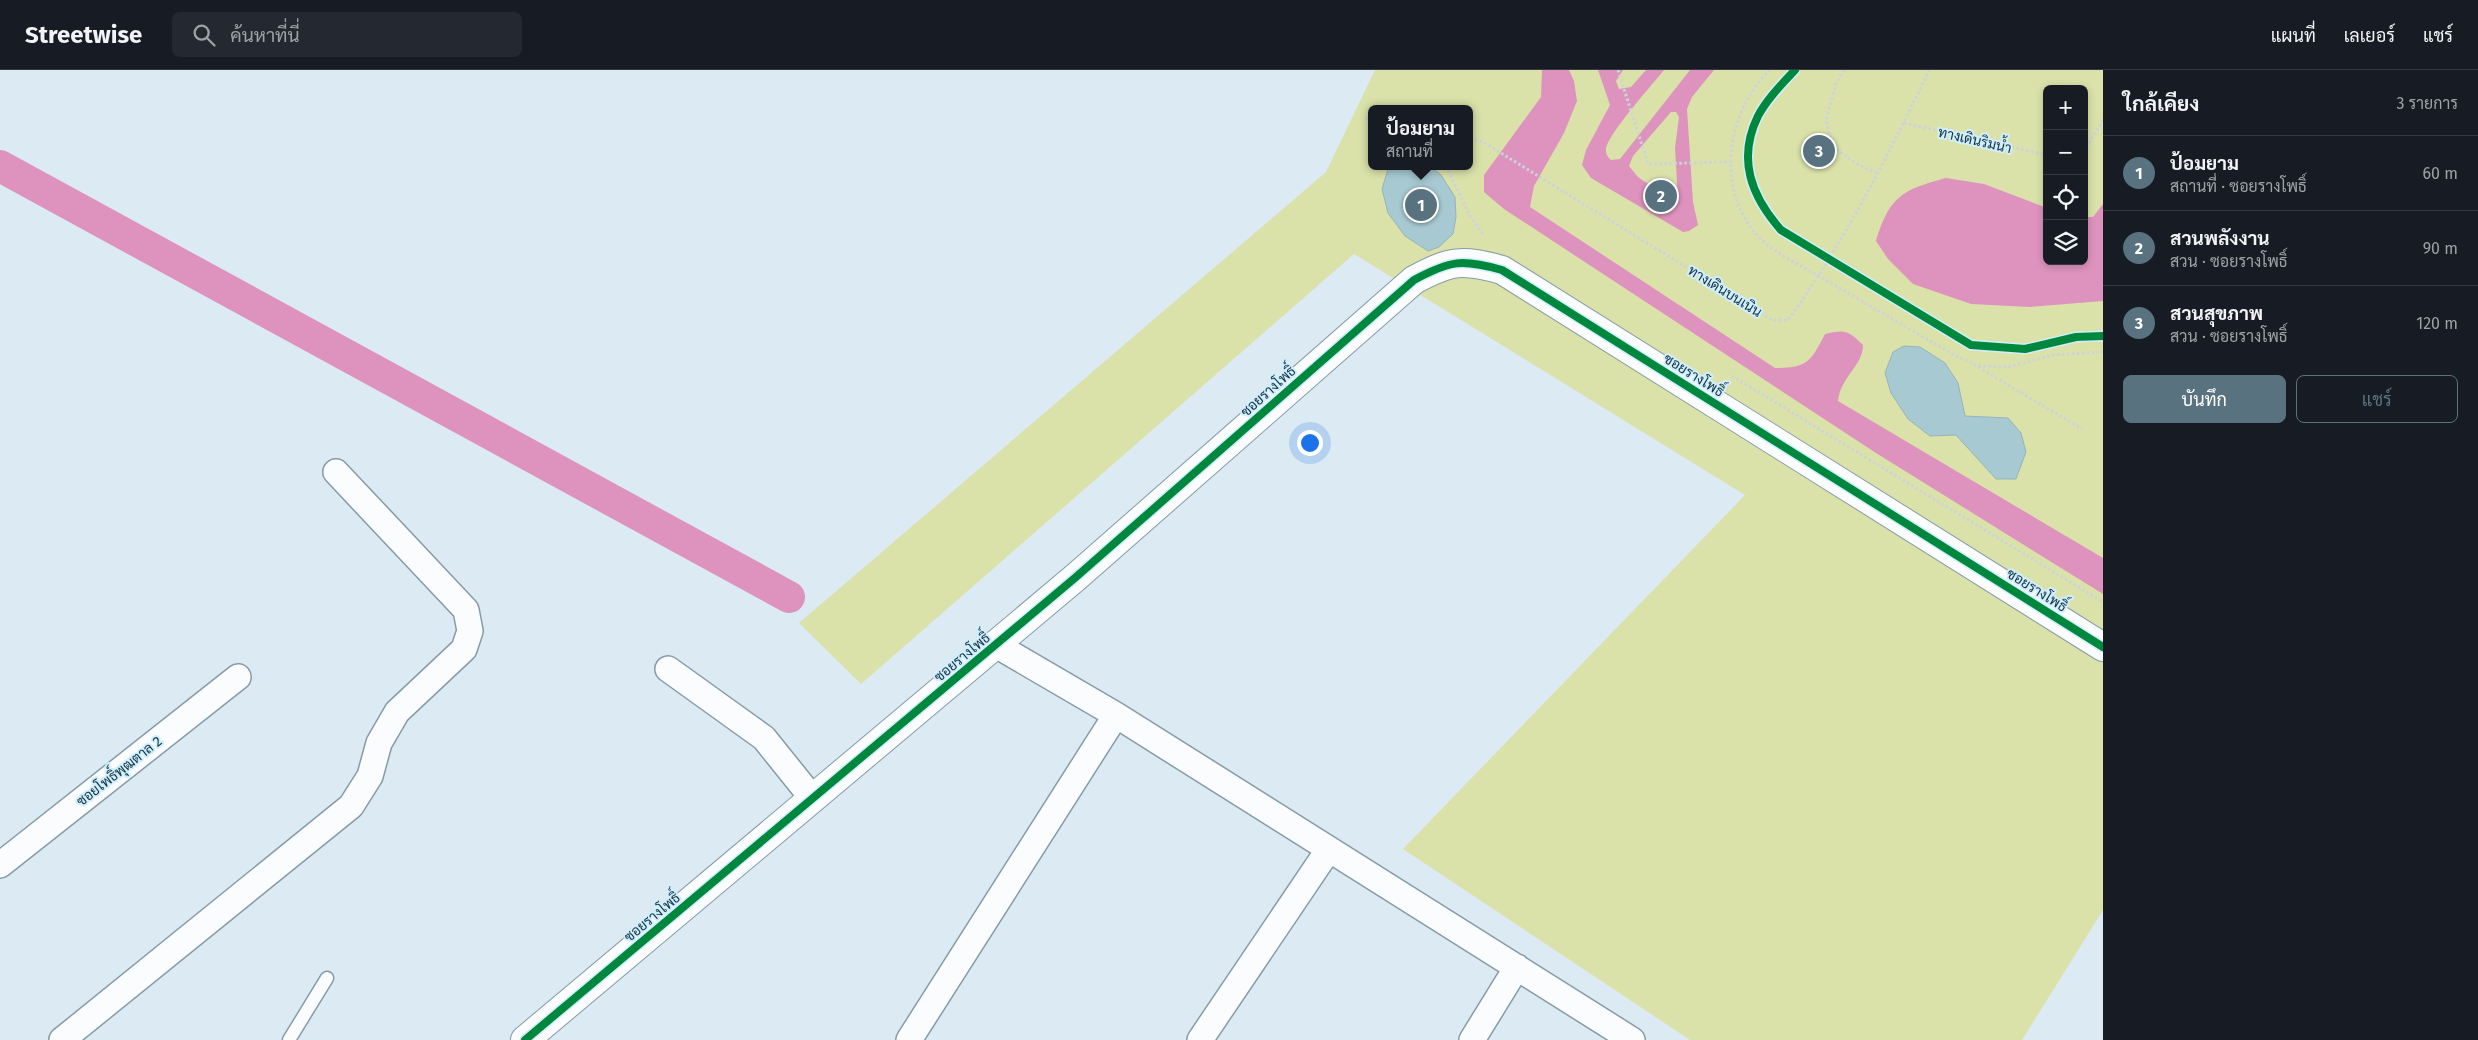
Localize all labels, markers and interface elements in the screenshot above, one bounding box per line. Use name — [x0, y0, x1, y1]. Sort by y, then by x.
search box — [172, 12, 522, 57]
text: Streetwise — [25, 21, 142, 49]
icon: search — [190, 21, 218, 49]
text: ค้นหาที่นี่ — [230, 24, 300, 47]
text: แผนที่ — [2271, 25, 2316, 47]
text: เลเยอร์ — [2344, 25, 2395, 47]
text: แชร์ — [2423, 25, 2453, 47]
map controls — [2043, 85, 2088, 265]
button: + — [2043, 85, 2088, 130]
text: ใกล้เคียง — [2123, 91, 2199, 117]
text: 3 รายการ — [2396, 94, 2458, 113]
popup — [1368, 105, 1473, 170]
text: ป้อมยาม — [1386, 117, 1455, 140]
street label: ทางเดินริมน้ำ — [1936, 120, 2014, 157]
button: − — [2043, 130, 2088, 175]
pin: 3 — [1803, 132, 1835, 170]
text: สถานที่ — [1386, 142, 1433, 161]
text: ป้อมยาม — [2170, 152, 2239, 175]
text: 1 — [2135, 164, 2143, 183]
text: 60 m — [2423, 164, 2458, 183]
button: locate — [2043, 175, 2088, 220]
pin: 2 — [1645, 177, 1677, 215]
text: สถานที่ · ซอยรางโพธิ์ — [2170, 177, 2307, 196]
pin: 1 — [1405, 186, 1437, 224]
button: layers — [2043, 220, 2088, 265]
text: สวนพลังงาน — [2170, 227, 2270, 250]
text: 2 — [2135, 239, 2143, 258]
text: 90 m — [2423, 239, 2458, 258]
text: สวน · ซอยรางโพธิ์ — [2170, 252, 2287, 271]
street label: ทางเดินบนเนิน — [1685, 262, 1765, 321]
text: สวนสุขภาพ — [2170, 302, 2263, 325]
text: 3 — [2135, 314, 2143, 333]
text: 120 m — [2416, 314, 2458, 333]
text: สวน · ซอยรางโพธิ์ — [2170, 327, 2287, 346]
street label: ซอยรางโพธิ์ — [1661, 347, 1730, 401]
street label: ซอยรางโพธิ์ — [1235, 359, 1299, 420]
button: บันทึก — [2123, 375, 2286, 423]
button: แชร์ — [2296, 375, 2458, 423]
your location — [1297, 430, 1323, 456]
street label: ซอยรางโพธิ์ — [2004, 562, 2073, 616]
street label: ซอยรางโพธิ์ — [928, 625, 994, 686]
street label: ซอยโพธิ์พุฒตาล 2 — [71, 729, 166, 811]
street label: ซอยรางโพธิ์ — [618, 885, 684, 946]

